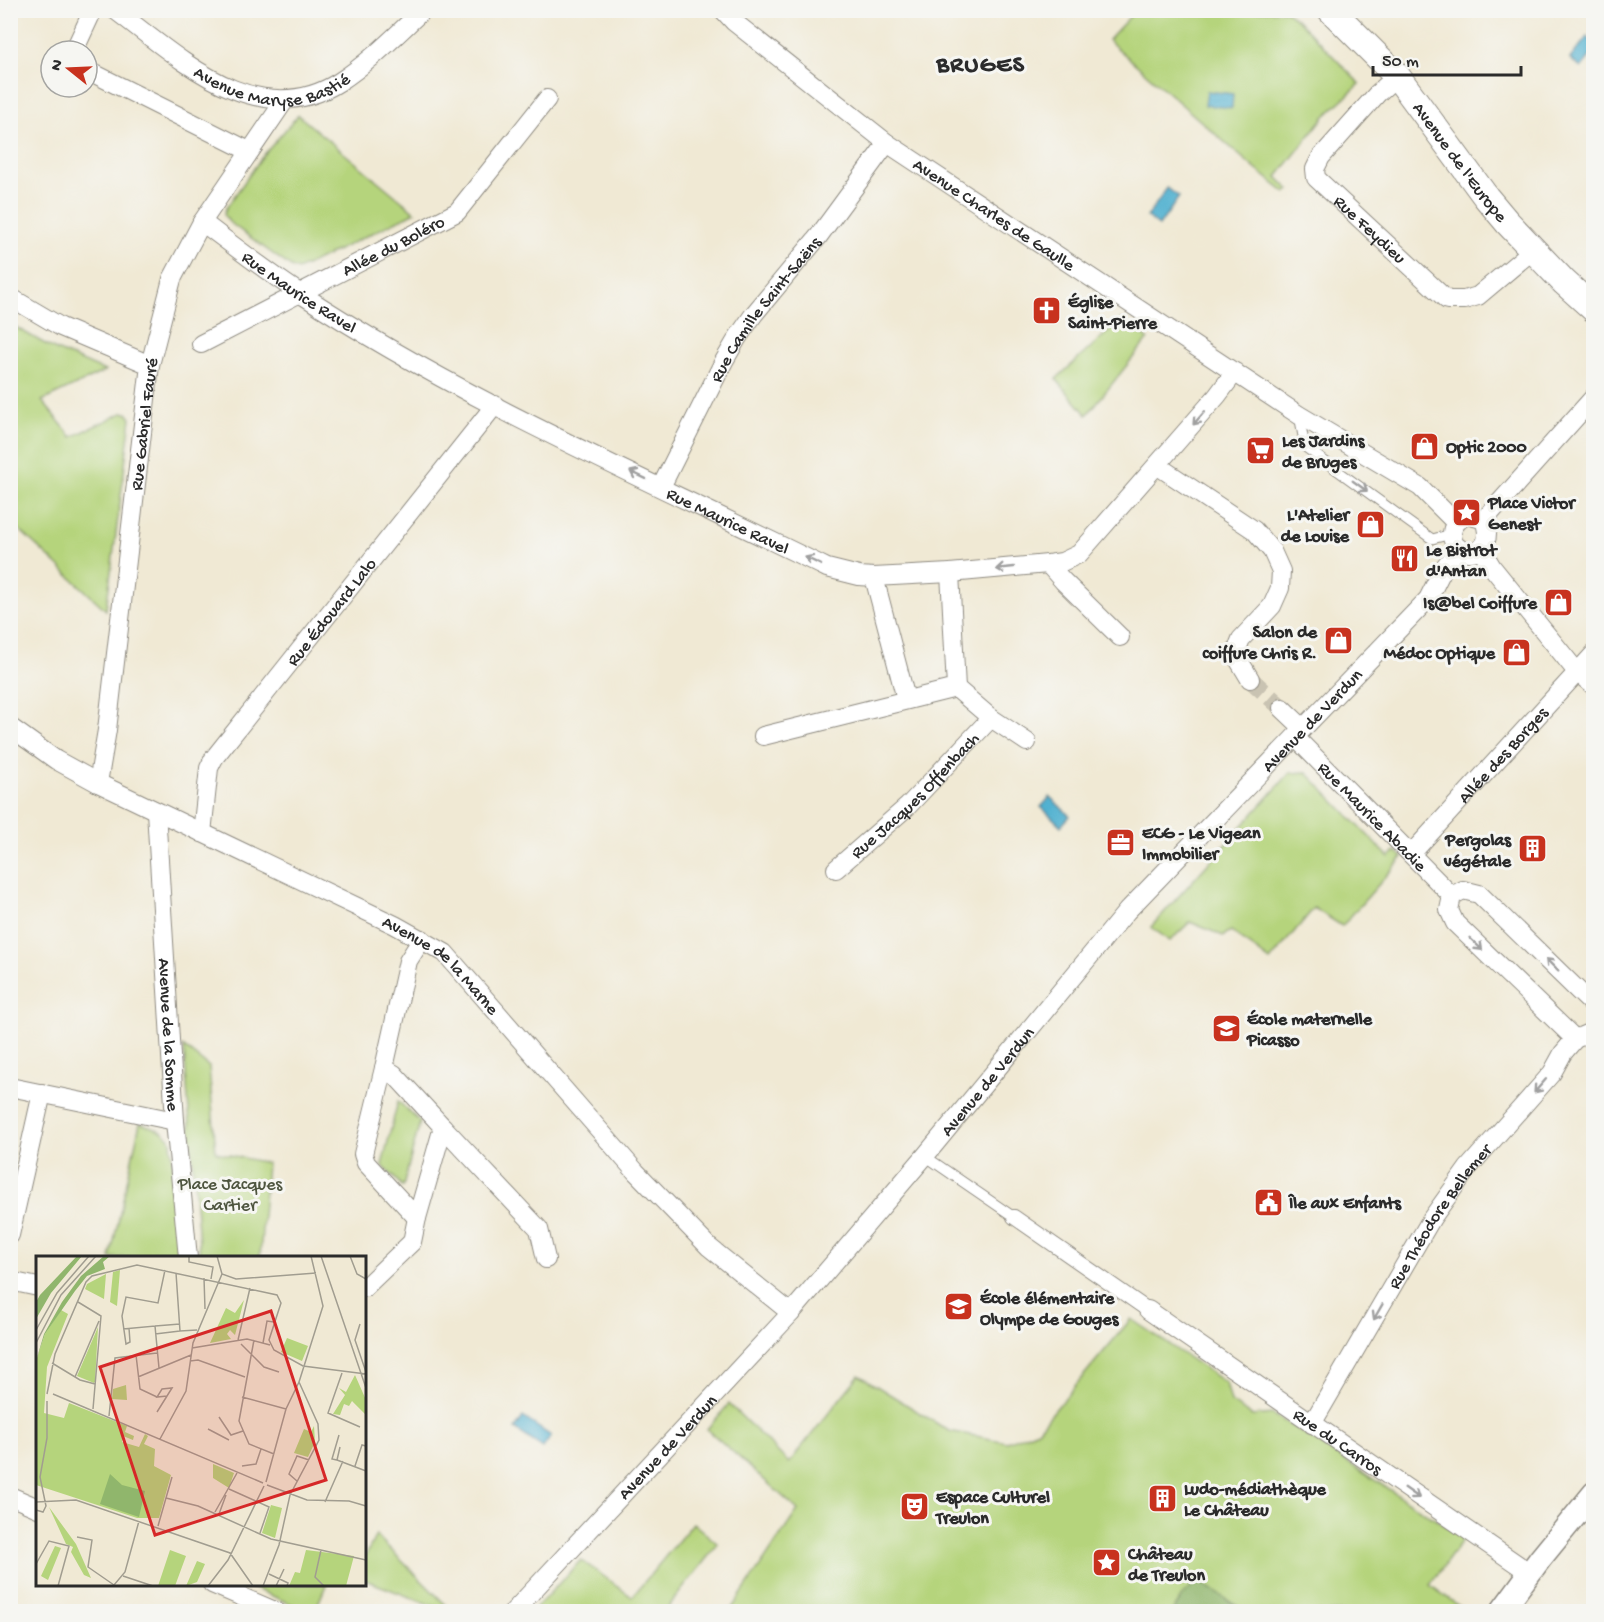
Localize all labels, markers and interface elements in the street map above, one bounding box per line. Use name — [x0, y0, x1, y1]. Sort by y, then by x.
north arrow — [39, 39, 99, 99]
scale bar — [1373, 39, 1522, 77]
district label: BRUGES — [936, 52, 1025, 81]
text: 50 m — [1382, 52, 1419, 73]
street label: Avenue Maryse Bastié — [190, 54, 354, 82]
text: N — [47, 57, 69, 73]
text: Avenue Maryse Bastié — [189, 63, 355, 112]
street label: Avenue de l'Europe — [1407, 99, 1511, 228]
street label: Avenue Charles de Gaulle — [908, 155, 1078, 277]
street label: Rue Feydieu — [1328, 192, 1410, 270]
street label: Allée du Boléro — [339, 212, 449, 282]
street label: Rue Camille Saint-Saëns — [707, 232, 828, 386]
street label: Rue Maurice Ravel — [237, 248, 359, 339]
place label: Église Saint-Pierre — [1068, 292, 1158, 335]
church icon: Église Saint-Pierre — [1031, 295, 1063, 327]
street label: Rue Gabriel Fauré — [127, 355, 165, 492]
one-way arrow — [1192, 410, 1206, 425]
shop icon: Optic 2000 — [1409, 430, 1441, 462]
place label: Les Jardins de Bruges — [1282, 432, 1366, 474]
supermarket icon: Les Jardins de Bruges — [1245, 434, 1277, 466]
place label: Optic 2000 — [1446, 438, 1528, 459]
one-way arrow — [629, 469, 647, 481]
one-way arrow — [1352, 480, 1368, 493]
street label: Rue Maurice Ravel — [662, 484, 792, 561]
place label: Place Victor Genest — [1487, 494, 1577, 536]
place icon: Place Victor Genest — [1451, 496, 1483, 528]
place label: L'Atelier de Louise — [1281, 506, 1352, 548]
shop icon: L'Atelier de Louise — [1354, 508, 1386, 540]
place label: Le Bistrot d'Antan — [1426, 541, 1498, 583]
restaurant icon: Le Bistrot d'Antan — [1389, 543, 1421, 575]
one-way arrow — [804, 554, 822, 566]
street label: Rue Édouard Lalo — [283, 555, 382, 671]
one-way arrow — [995, 563, 1015, 574]
shop icon: Is@bel Coiffure — [1542, 586, 1574, 618]
place label: Is@bel Coiffure — [1423, 594, 1538, 615]
place label: Salon de coiffure Chris R. — [1203, 623, 1318, 665]
shop icon: Salon de coiffure Chris R. — [1322, 625, 1354, 657]
shop icon: Médoc Optique — [1500, 636, 1532, 668]
place label: Médoc Optique — [1384, 644, 1496, 665]
street label: Avenue de Verdun — [1259, 665, 1368, 778]
street label: Allée des Borges — [1455, 703, 1554, 809]
street label: Rue Jacques Offenbach — [847, 729, 985, 864]
street label: Rue Maurice Abadie — [1312, 758, 1431, 878]
place label: ECG - Le Vigean Immobilier — [1142, 824, 1261, 866]
office icon: ECG - Le Vigean Immobilier — [1105, 826, 1137, 858]
place label: Pergolas végétale — [1443, 831, 1512, 873]
building icon: Pergolas végétale — [1516, 833, 1548, 865]
street label: Avenue de la Marne — [378, 912, 503, 1021]
one-way arrow — [1468, 936, 1483, 950]
one-way arrow — [1544, 957, 1559, 972]
street label: Avenue de la Somme — [152, 958, 182, 1113]
place label: École maternelle Picasso — [1246, 1009, 1373, 1052]
school or university icon: École maternelle Picasso — [1210, 1012, 1242, 1044]
street label: Avenue de Verdun — [938, 1023, 1040, 1142]
one-way arrow — [1533, 1078, 1547, 1093]
street label: Rue Théodore Bellemer — [1385, 1139, 1498, 1293]
park label: Place Jacques Cartier — [177, 1175, 284, 1217]
public building icon: Île aux Enfants — [1252, 1186, 1284, 1218]
place label: Île aux Enfants — [1288, 1193, 1402, 1215]
inset map — [36, 1256, 366, 1586]
place label: École élémentaire Olympe de Gouges — [980, 1288, 1120, 1331]
school or university icon: École élémentaire Olympe de Gouges — [943, 1291, 975, 1323]
one-way arrow — [1371, 1303, 1383, 1320]
street label: Avenue de Verdun — [615, 1391, 723, 1505]
street label: Rue du Carros — [1288, 1405, 1386, 1482]
place label: Ludo-médiathèque Le Château — [1184, 1480, 1327, 1522]
building icon: Ludo-médiathèque Le Château — [1147, 1482, 1179, 1514]
one-way arrow — [1404, 1487, 1420, 1499]
place label: Espace Culturel Treulon — [934, 1488, 1050, 1530]
theatre icon: Espace Culturel Treulon — [899, 1490, 931, 1522]
place label: Château de Treulon — [1127, 1545, 1205, 1587]
place icon: Château de Treulon — [1091, 1547, 1123, 1579]

